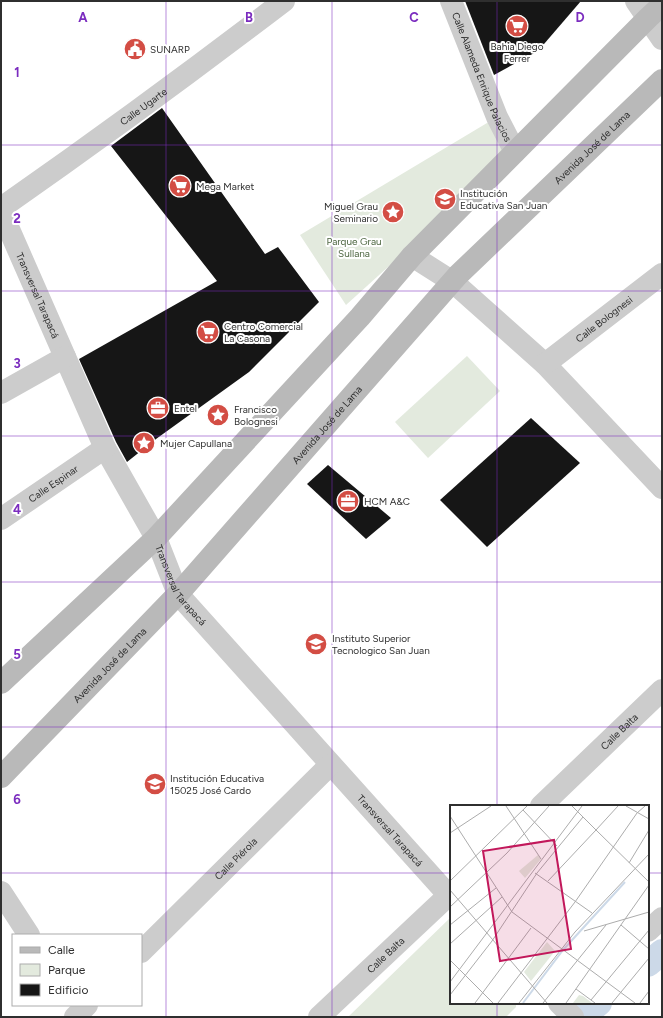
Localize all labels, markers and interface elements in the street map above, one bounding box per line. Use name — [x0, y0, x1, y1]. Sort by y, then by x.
text: A — [78, 10, 88, 25]
text: B — [245, 10, 253, 25]
text: C — [409, 10, 419, 25]
street label: Calle Alameda Enrique Palacios — [449, 10, 515, 144]
text: D — [575, 10, 585, 25]
supermarket icon: Bahia Diego Ferrer — [504, 13, 530, 39]
public building icon: SUNARP — [122, 36, 148, 62]
place label: Bahia Diego Ferrer — [490, 40, 544, 65]
place label: SUNARP — [150, 43, 190, 56]
text: 1 — [14, 65, 20, 80]
street label: Calle Ugarte — [117, 85, 170, 128]
street label: Avenida José de Lama — [551, 108, 633, 187]
supermarket icon: Mega Market — [167, 173, 193, 199]
place label: Mega Market — [196, 180, 255, 193]
school or university icon: Institución Educativa San Juan — [432, 186, 458, 212]
place label: Institución Educativa San Juan — [460, 187, 548, 212]
place icon: Miguel Grau Seminario — [380, 199, 406, 225]
place label: Miguel Grau Seminario — [324, 200, 378, 225]
text: 2 — [13, 211, 21, 226]
park label: Parque Grau Sullana — [326, 235, 382, 260]
street label: Transversal Tarapacá — [13, 251, 62, 340]
street label: Calle Bolognesi — [573, 293, 635, 345]
supermarket icon: Centro Comercial La Casona — [195, 319, 221, 345]
place label: Centro Comercial La Casona — [224, 320, 303, 345]
text: 3 — [13, 356, 21, 371]
street label: Avenida José de Lama — [289, 383, 365, 467]
office icon: Entel — [145, 395, 171, 421]
place label: Entel — [174, 402, 197, 415]
place icon: Francisco Bolognesi — [205, 402, 231, 428]
place label: Francisco Bolognesi — [234, 403, 278, 428]
place icon: Mujer Capullana — [131, 430, 157, 456]
place label: Mujer Capullana — [160, 437, 232, 450]
street label: Calle Espinar — [26, 462, 81, 506]
office icon: HCM A&C — [335, 488, 361, 514]
place label: HCM A&C — [364, 495, 410, 508]
text: 4 — [13, 502, 21, 517]
street label: Transversal Tarapacá — [152, 543, 209, 628]
street label: Avenida José de Lama — [70, 625, 149, 706]
school or university icon: Instituto Superior Tecnologico San Juan — [303, 631, 329, 657]
place label: Instituto Superior Tecnologico San Juan — [332, 632, 430, 657]
text: 5 — [13, 647, 21, 662]
street label: Calle Balta — [598, 711, 641, 753]
school or university icon: Institución Educativa 15025 José Cardo — [142, 771, 168, 797]
place label: Institución Educativa 15025 José Cardo — [170, 772, 264, 797]
text: 6 — [13, 792, 21, 807]
street label: Transversal Tarapacá — [354, 792, 425, 869]
inset map — [450, 805, 649, 1004]
street label: Calle Piérola — [212, 835, 260, 883]
legend — [12, 934, 142, 1006]
street label: Calle Balta — [364, 934, 407, 976]
text: Calle — [48, 943, 75, 957]
text: Parque — [48, 963, 86, 977]
text: Edificio — [48, 983, 88, 997]

